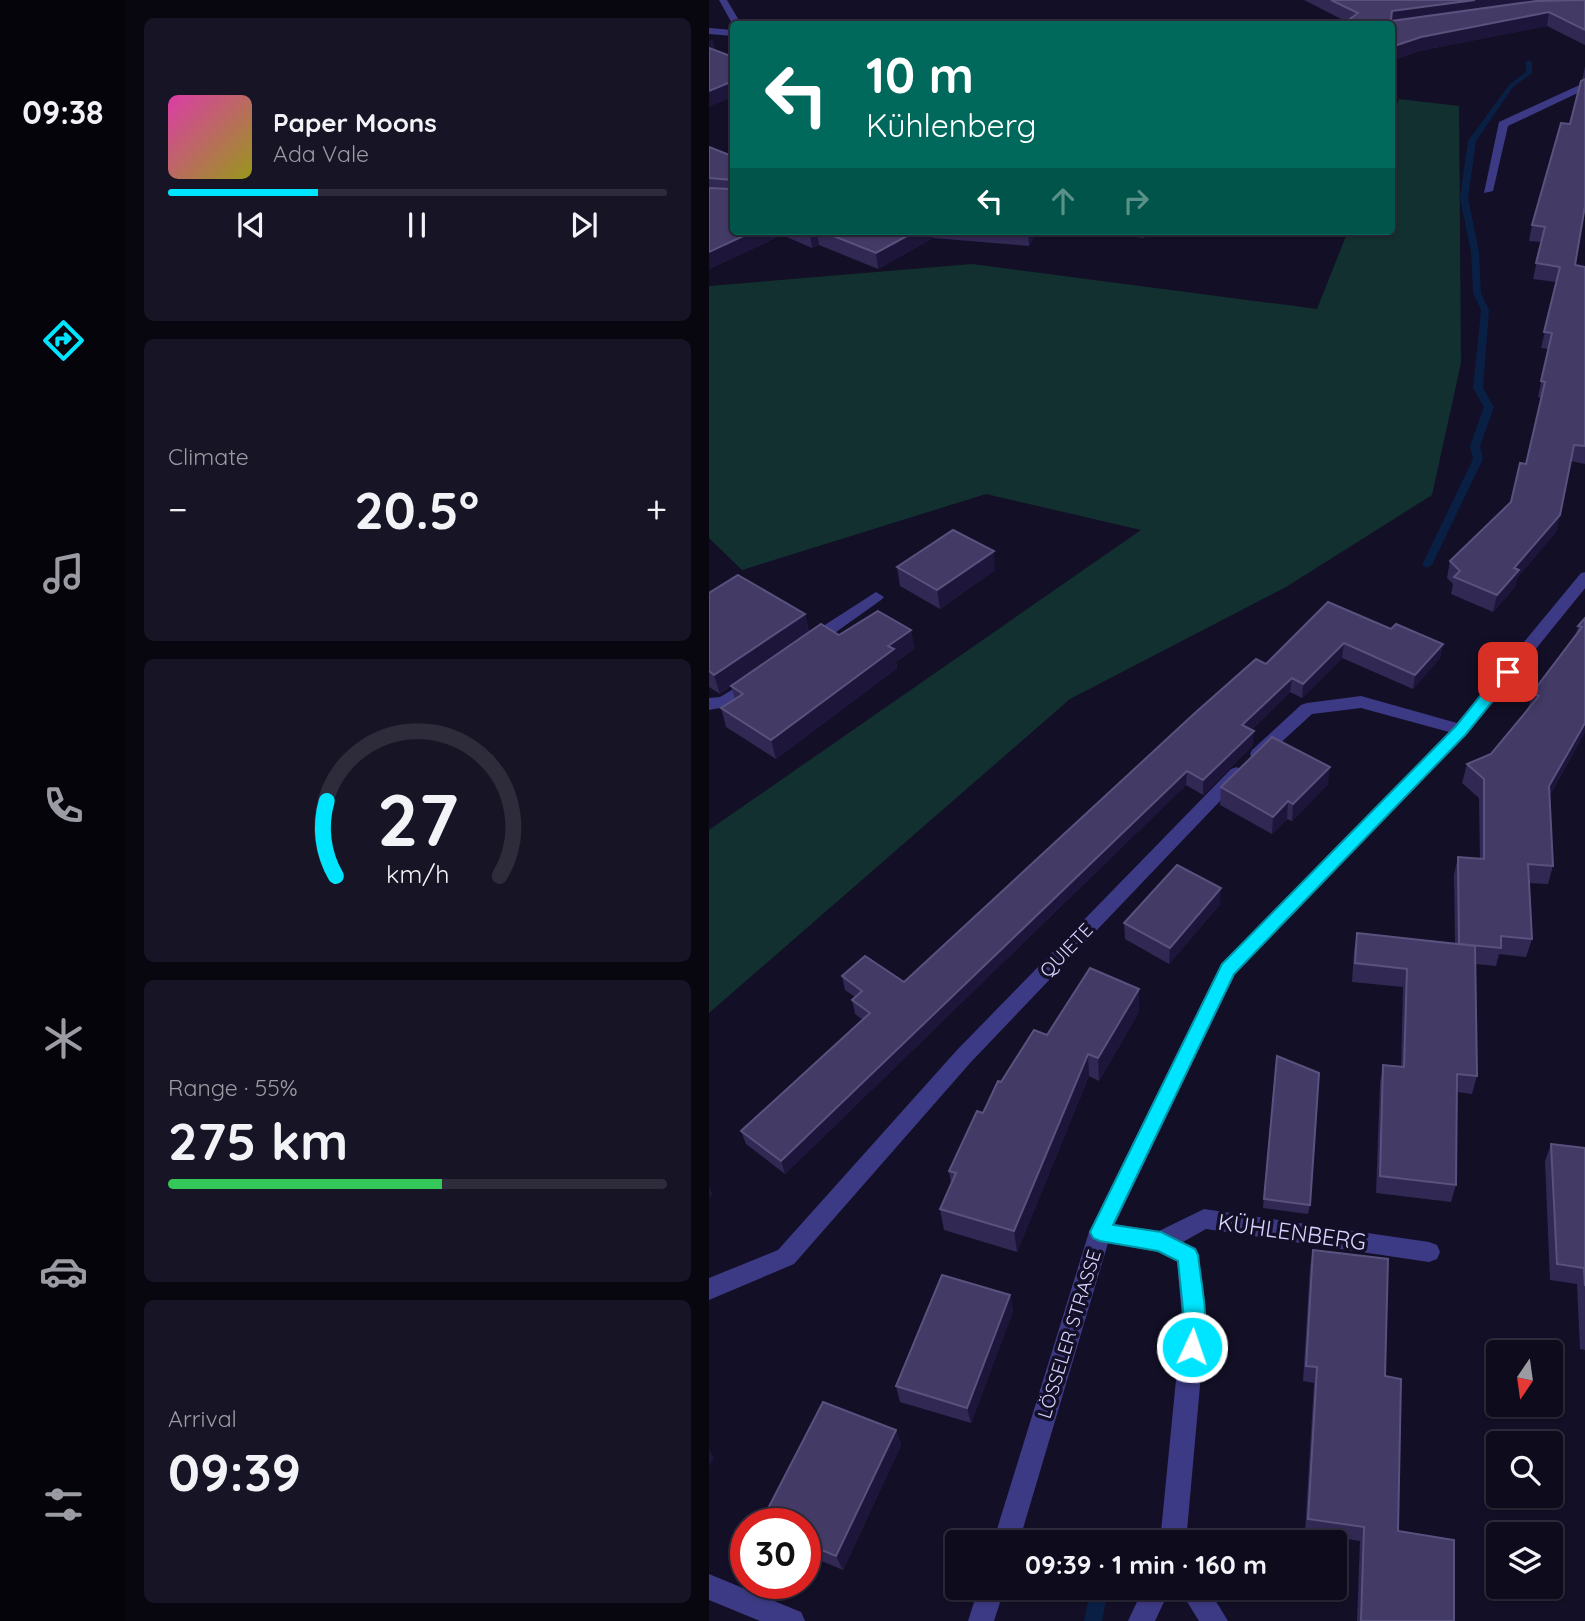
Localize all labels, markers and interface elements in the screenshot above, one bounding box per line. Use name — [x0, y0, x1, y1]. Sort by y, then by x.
text: 10 m — [866, 44, 974, 105]
icon: left — [751, 49, 842, 140]
text: 09:38 — [22, 92, 104, 132]
text: Kühlenberg — [866, 105, 1037, 145]
text: Paper Moons — [273, 106, 437, 139]
text: Ada Vale — [273, 139, 369, 168]
icon: left — [971, 182, 1009, 220]
icon: ahead — [1044, 182, 1082, 220]
icon: right — [1117, 182, 1155, 220]
icon: previous — [232, 206, 270, 244]
icon: pause — [398, 206, 436, 244]
icon: next — [565, 206, 603, 244]
icon: directions — [39, 316, 88, 365]
text: Climate — [168, 442, 249, 471]
text: 20.5° — [354, 477, 479, 542]
text: − — [168, 485, 188, 533]
text: + — [646, 485, 667, 533]
icon: music — [39, 549, 88, 598]
pin — [1478, 642, 1538, 702]
icon: arrive — [1489, 653, 1527, 691]
text: 27 — [377, 774, 458, 865]
icon: phone — [39, 781, 88, 830]
text: km/h — [386, 858, 449, 889]
street label: QUIETE — [1034, 918, 1098, 982]
icon: climate — [39, 1014, 88, 1063]
text: Range · 55% — [168, 1073, 298, 1102]
text: 275 km — [168, 1108, 348, 1173]
street label: KÜHLENBERG — [1216, 1207, 1368, 1256]
icon: car — [39, 1247, 88, 1296]
street label: LÖSSELER STRASSE — [1032, 1247, 1106, 1421]
position arrow — [1155, 1310, 1229, 1384]
north arrow — [1486, 1340, 1563, 1418]
map controls — [1486, 1340, 1563, 1599]
text: Arrival — [168, 1404, 237, 1433]
button: search — [1486, 1431, 1563, 1508]
text: 09:39 — [168, 1439, 301, 1504]
icon: filters — [39, 1480, 88, 1529]
speed limit sign: 30 — [730, 1508, 821, 1599]
button: layers — [1486, 1522, 1563, 1599]
text: 09:39 · 1 min · 160 m — [1025, 1548, 1267, 1581]

